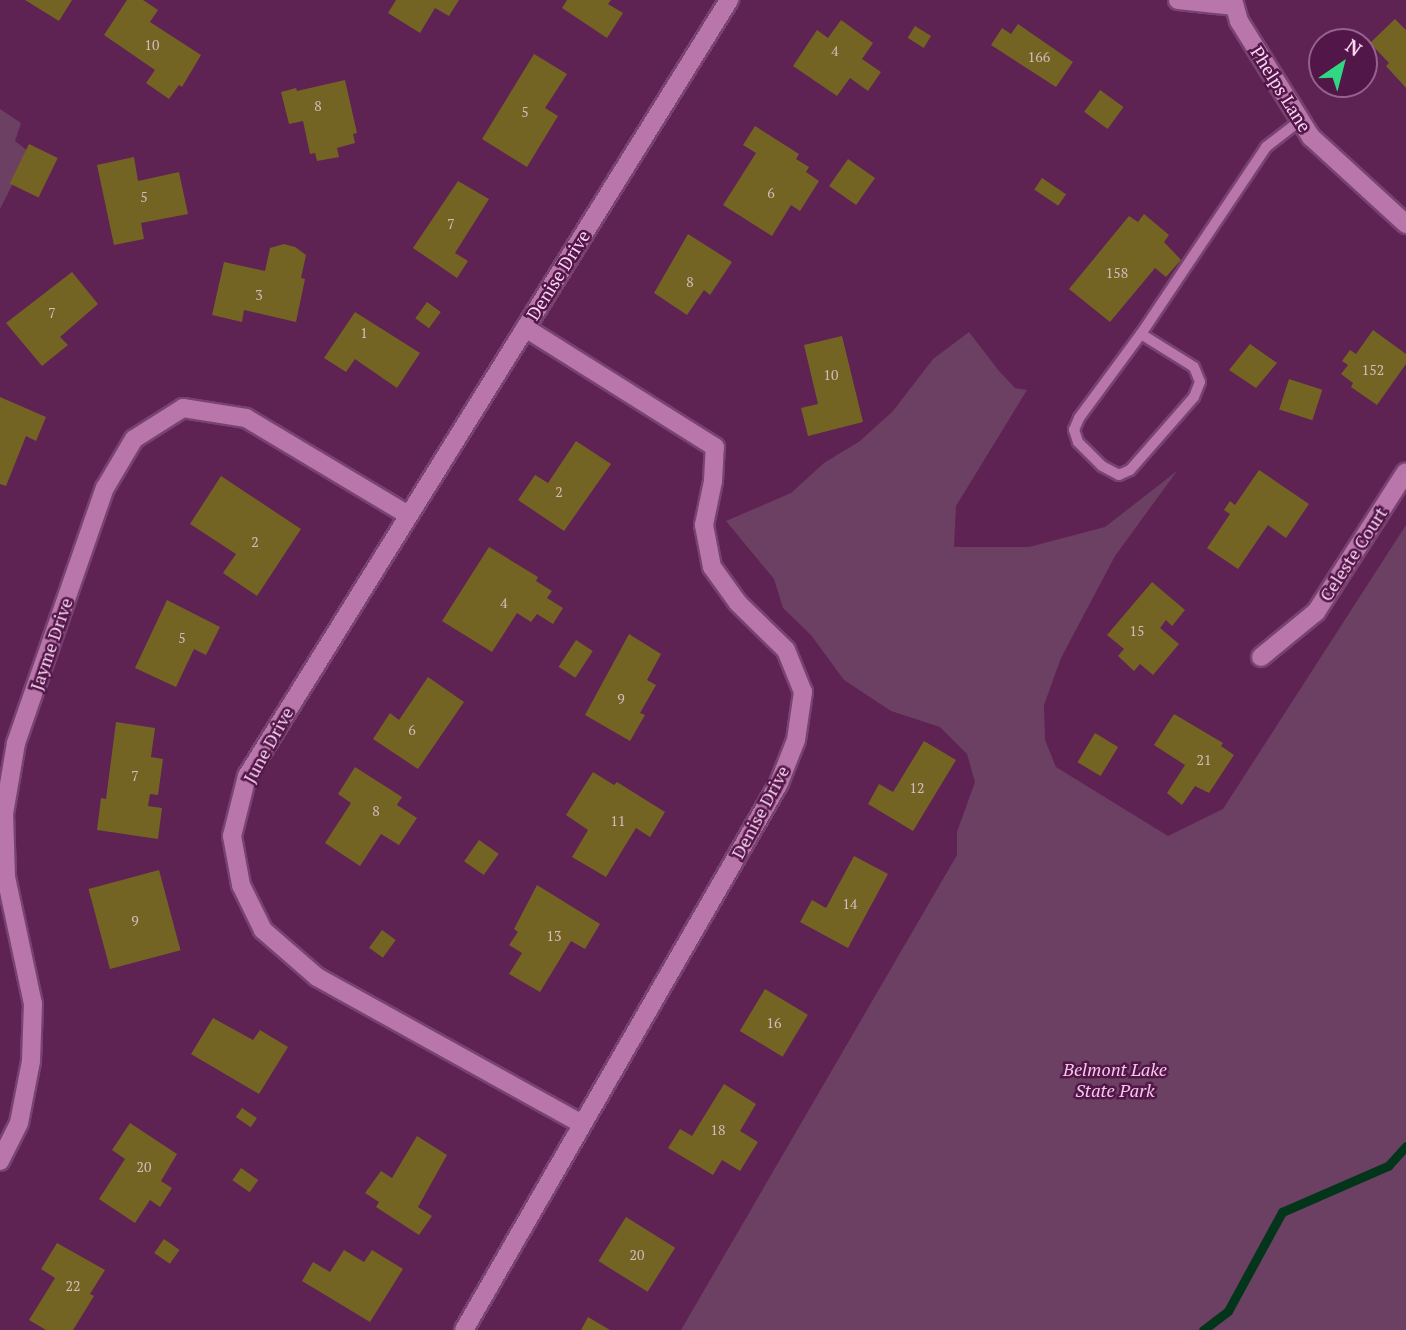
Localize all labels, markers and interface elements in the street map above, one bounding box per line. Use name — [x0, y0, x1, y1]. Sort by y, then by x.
north arrow — [1308, 28, 1378, 98]
text: N — [1341, 33, 1367, 61]
house number: 10 — [145, 37, 159, 53]
street label: Phelps Lane — [1246, 42, 1316, 136]
house number: 4 — [831, 43, 839, 59]
house number: 166 — [1028, 49, 1050, 65]
house number: 8 — [314, 98, 322, 114]
house number: 5 — [521, 104, 529, 120]
house number: 6 — [767, 185, 775, 201]
house number: 5 — [140, 189, 148, 205]
house number: 7 — [447, 216, 455, 232]
street label: Denise Drive — [522, 226, 594, 324]
house number: 158 — [1106, 265, 1128, 281]
house number: 8 — [686, 274, 694, 290]
house number: 3 — [255, 287, 263, 303]
house number: 7 — [48, 305, 56, 321]
house number: 1 — [360, 325, 368, 341]
house number: 152 — [1362, 362, 1384, 378]
house number: 10 — [824, 367, 838, 383]
house number: 2 — [555, 484, 563, 500]
street label: Celeste Court — [1315, 503, 1391, 605]
house number: 2 — [251, 534, 259, 550]
street label: Jayme Drive — [25, 595, 77, 693]
house number: 4 — [500, 595, 508, 611]
house number: 15 — [1130, 623, 1144, 639]
house number: 5 — [178, 630, 186, 646]
house number: 9 — [617, 691, 625, 707]
street label: June Drive — [238, 703, 298, 787]
house number: 6 — [408, 722, 416, 738]
house number: 21 — [1197, 752, 1211, 768]
street label: Denise Drive — [727, 762, 793, 862]
house number: 7 — [131, 768, 139, 784]
house number: 12 — [910, 780, 924, 796]
house number: 8 — [372, 803, 380, 819]
house number: 11 — [611, 813, 625, 829]
house number: 14 — [843, 896, 857, 912]
house number: 9 — [131, 913, 139, 929]
house number: 13 — [547, 928, 561, 944]
house number: 16 — [767, 1015, 781, 1031]
park label: Belmont Lake State Park — [1063, 1059, 1167, 1102]
house number: 18 — [711, 1122, 725, 1138]
house number: 20 — [137, 1159, 151, 1175]
house number: 20 — [630, 1247, 644, 1263]
house number: 22 — [66, 1278, 80, 1294]

